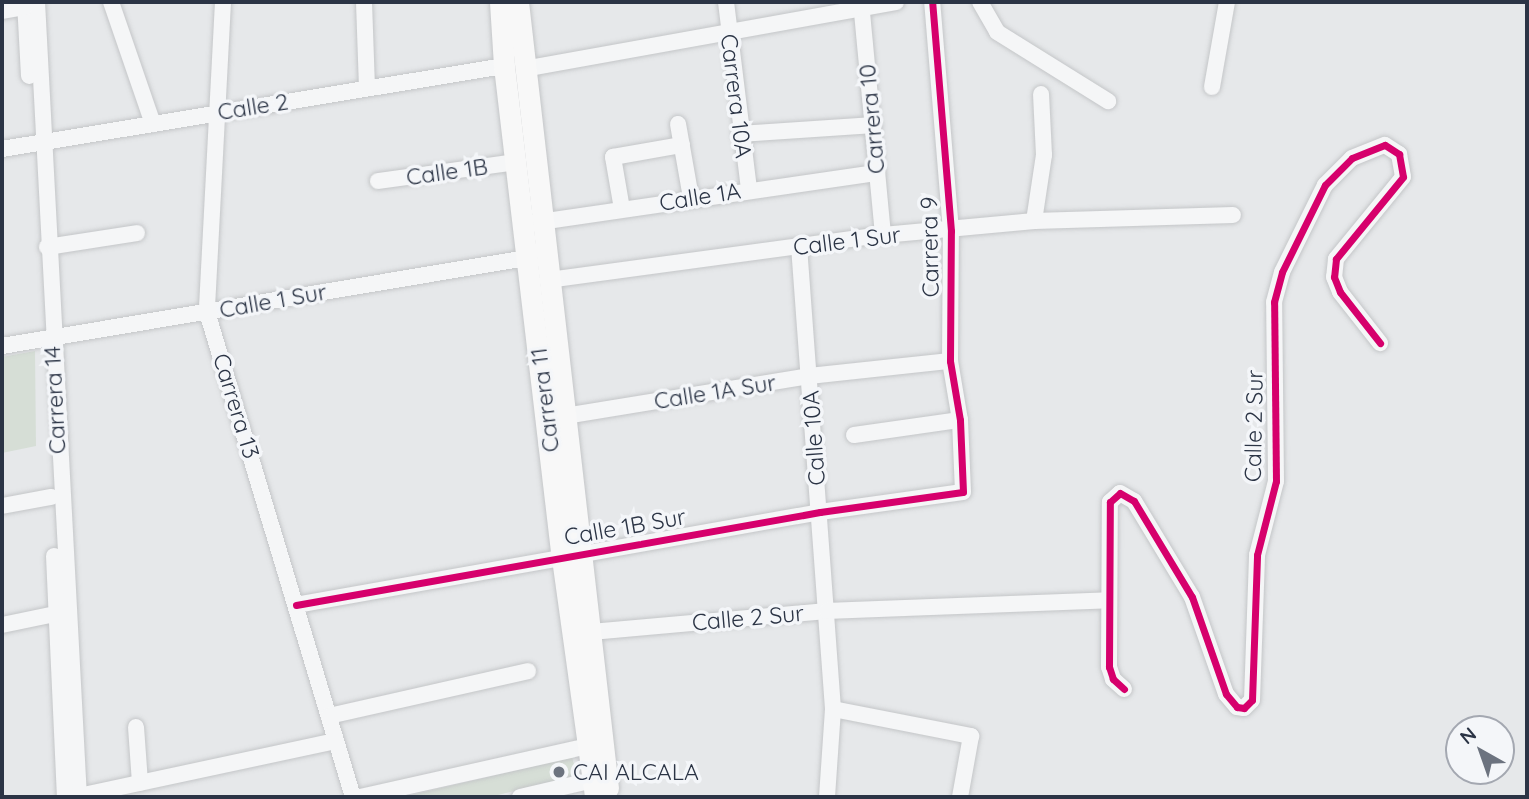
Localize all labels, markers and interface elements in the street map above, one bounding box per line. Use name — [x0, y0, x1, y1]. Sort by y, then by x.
street label: Carrera 10A — [715, 32, 757, 160]
street label: Carrera 10 — [853, 63, 891, 175]
street label: Calle 2 — [216, 88, 290, 126]
street label: Calle 1B — [404, 153, 490, 191]
street label: Calle 1A — [657, 177, 743, 217]
street label: Carrera 9 — [915, 196, 945, 298]
street label: Calle 1 Sur — [792, 221, 902, 261]
street label: Calle 1 Sur — [217, 278, 329, 324]
street label: Carrera 14 — [38, 345, 72, 455]
street label: Carrera 11 — [525, 346, 565, 454]
street label: Carrera 13 — [207, 350, 265, 462]
street label: Calle 1A Sur — [652, 369, 778, 415]
street label: Calle 2 Sur — [1239, 370, 1269, 482]
street label: Calle 10A — [797, 389, 831, 487]
street label: Calle 1B Sur — [562, 503, 688, 551]
street label: Calle 2 Sur — [691, 599, 805, 637]
north arrow — [1445, 715, 1515, 785]
text: N — [1455, 722, 1481, 749]
place label: CAI ALCALA — [573, 758, 699, 786]
marker: CAI ALCALA — [551, 764, 567, 780]

